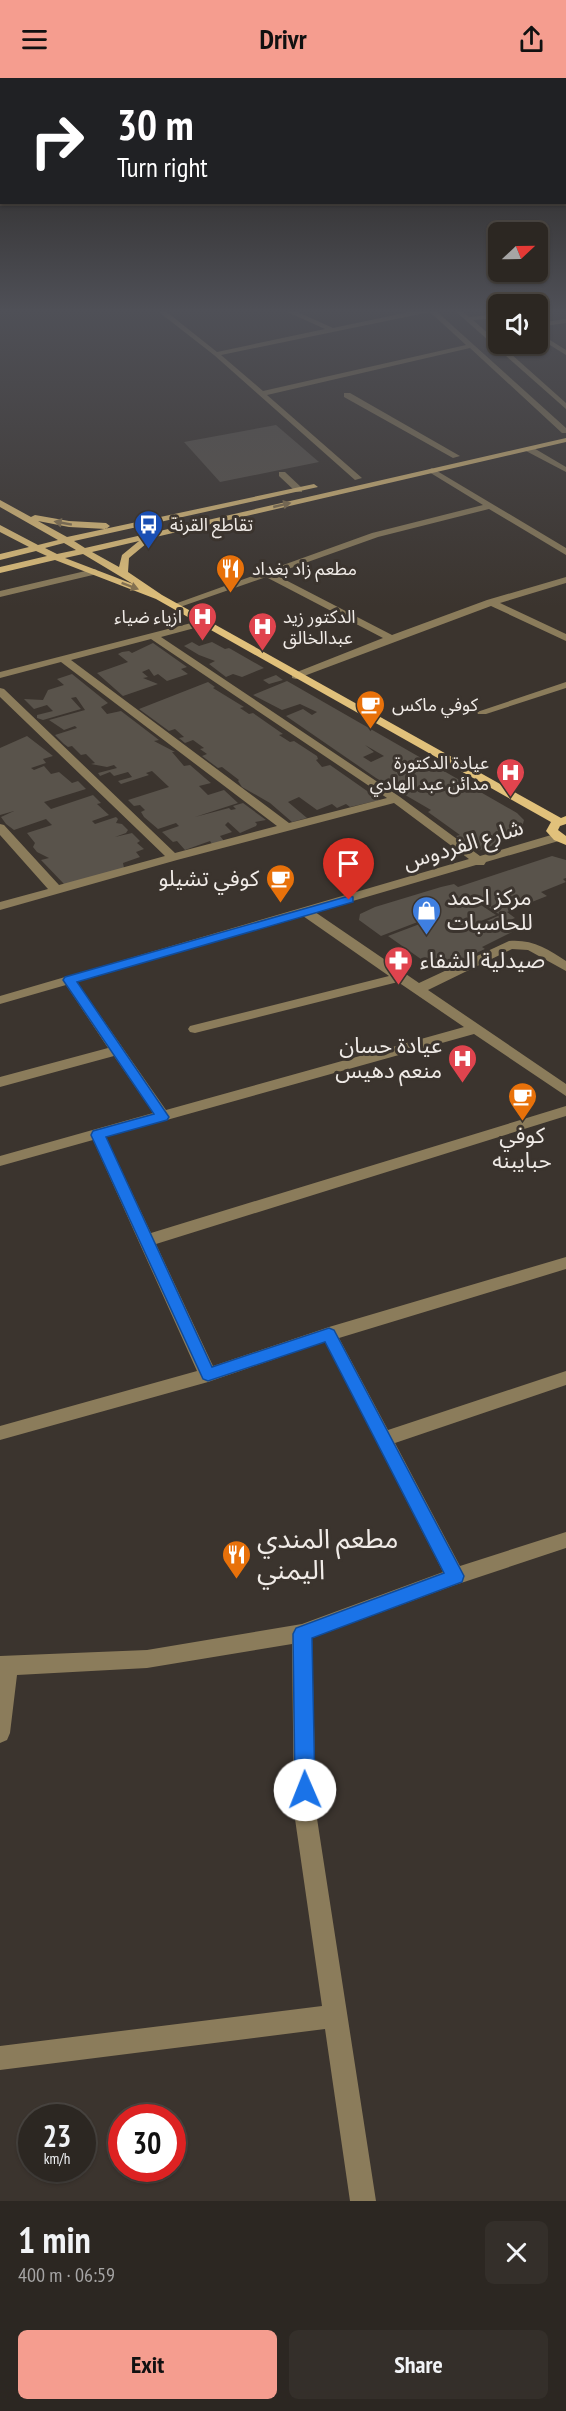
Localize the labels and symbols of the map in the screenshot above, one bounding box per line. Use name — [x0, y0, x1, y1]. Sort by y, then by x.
north arrow — [488, 222, 548, 282]
one-way arrow — [273, 500, 291, 510]
bus stop icon: تقاطع القرنة — [133, 508, 165, 550]
place label: تقاطع القرنة — [170, 513, 253, 539]
one-way arrow — [53, 518, 72, 527]
restaurant icon: مطعم زاد بغداد — [215, 552, 247, 594]
place label: مطعم زاد بغداد — [252, 557, 357, 582]
one-way arrow — [121, 582, 139, 591]
hospital icon: ازياء ضياء — [187, 600, 219, 642]
place label: ازياء ضياء — [114, 605, 182, 628]
place label: الدكتور زيد عبدالخالق — [283, 605, 356, 649]
hospital icon: الدكتور زيد عبدالخالق — [246, 610, 278, 652]
cafe icon: كوفي ماكس — [355, 688, 387, 730]
place label: كوفي ماكس — [392, 693, 479, 718]
place label: عيادة الدكتورة مدائن عبد الهادي — [370, 751, 489, 797]
hospital icon: عيادة الدكتورة مدائن عبد الهادي — [494, 756, 526, 798]
street label: شارع الفردوس — [399, 812, 527, 878]
pin — [323, 838, 374, 900]
cafe icon: كوفي تشيلو — [264, 862, 296, 904]
place label: كوفي تشيلو — [158, 864, 260, 895]
place label: مركز احمد للحاسبات — [447, 883, 533, 936]
shop icon: مركز احمد للحاسبات — [410, 894, 442, 936]
pharmacy icon: صيدلية الشفاء — [383, 944, 415, 986]
place label: صيدلية الشفاء — [420, 946, 545, 974]
place label: عيادة حسان منعم دهيس — [335, 1031, 442, 1087]
hospital icon: عيادة حسان منعم دهيس — [447, 1042, 479, 1084]
cafe icon: كوفي حبايبنه — [506, 1080, 538, 1122]
place label: كوفي حبايبنه — [492, 1121, 552, 1174]
place label: مطعم المندي اليمني — [257, 1521, 399, 1590]
restaurant icon: مطعم المندي اليمني — [220, 1538, 252, 1580]
position arrow — [273, 1758, 337, 1822]
speed limit sign: 30 — [108, 2104, 186, 2182]

